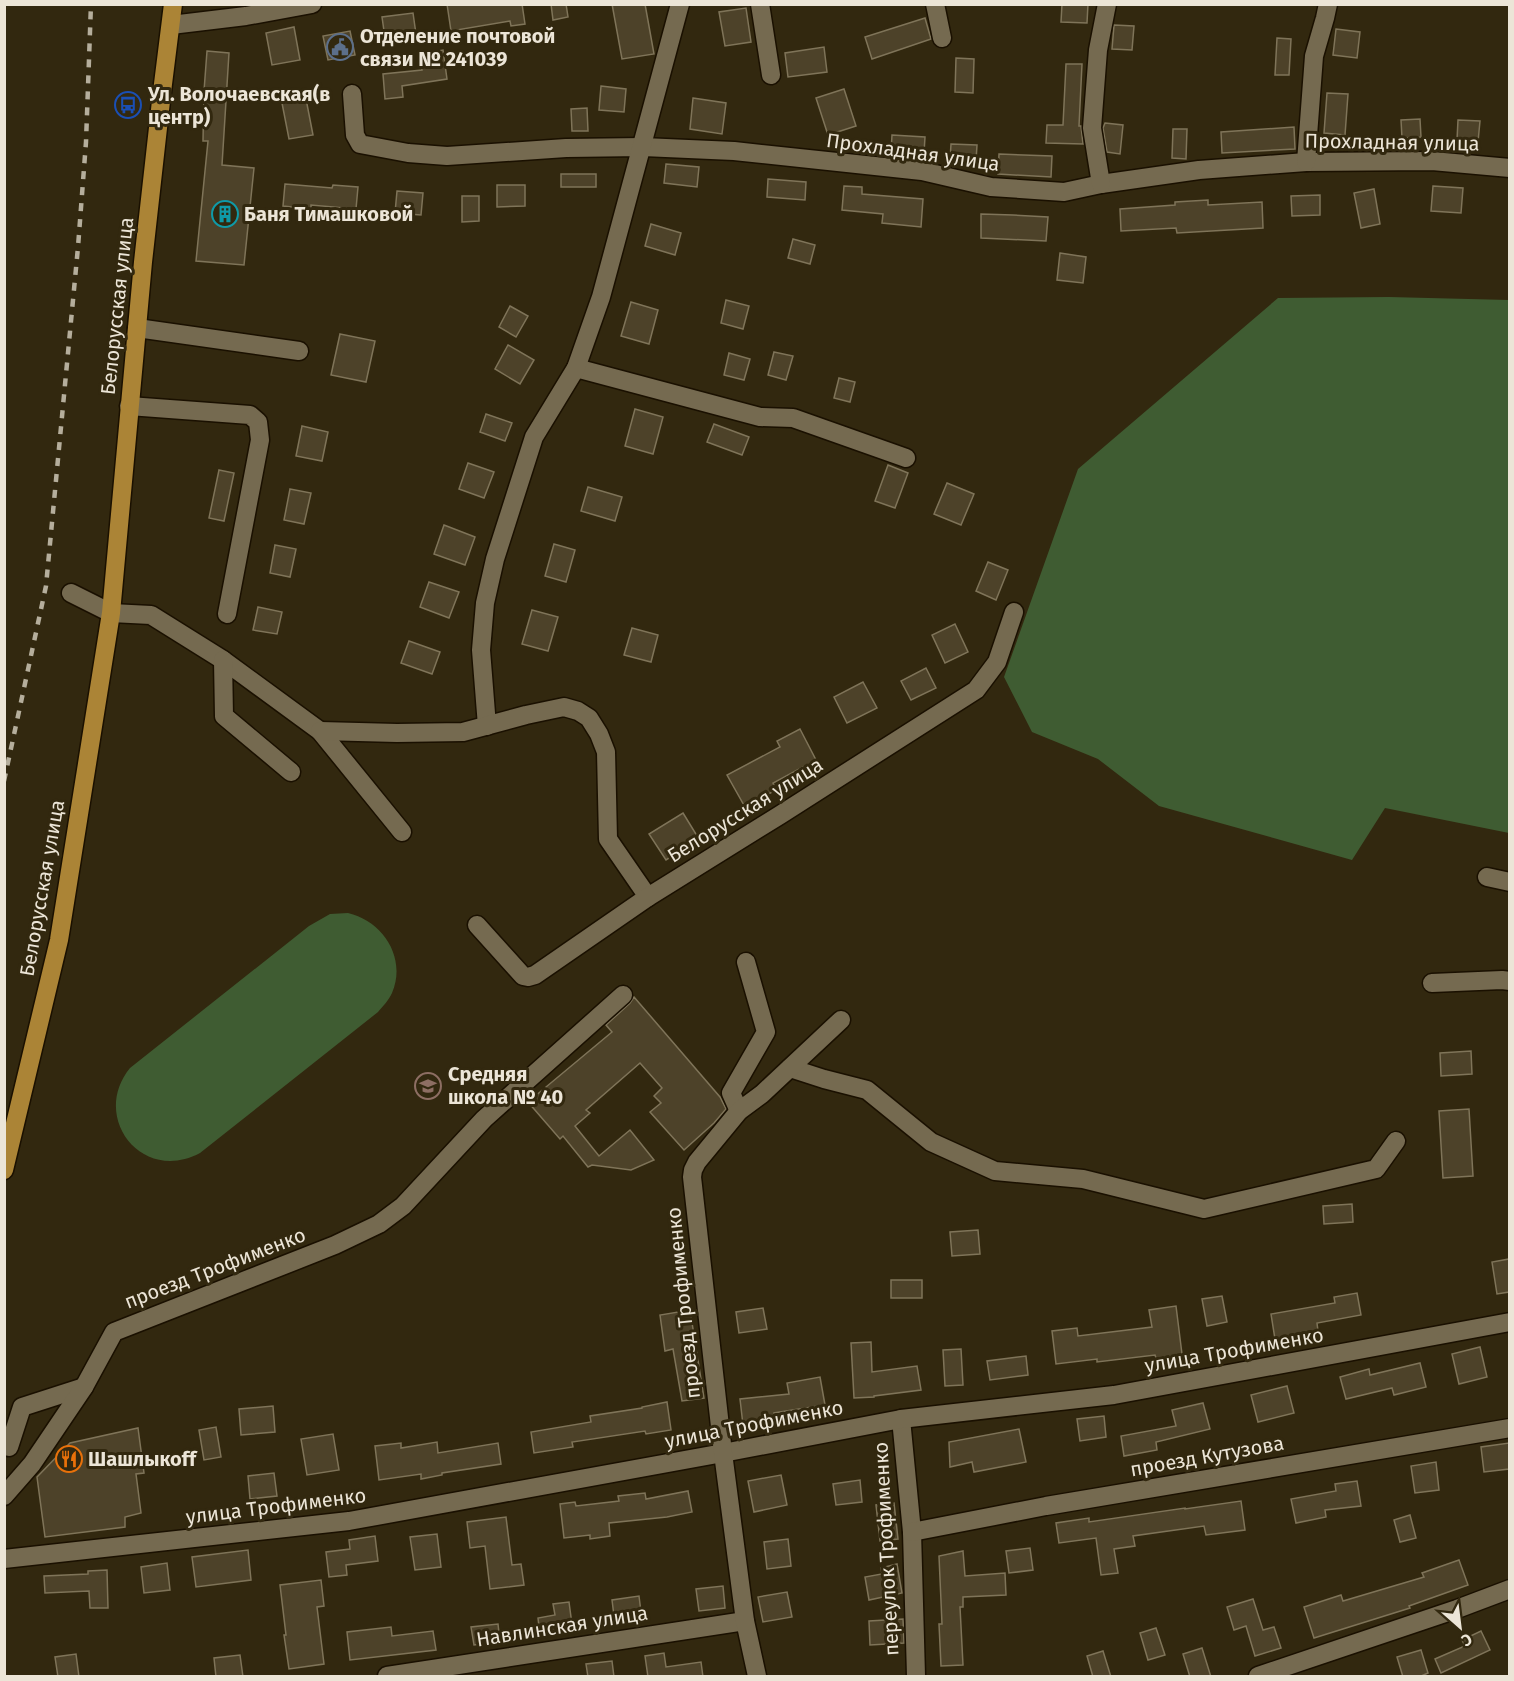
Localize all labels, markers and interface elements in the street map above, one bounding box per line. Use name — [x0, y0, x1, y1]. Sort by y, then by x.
place label: Отделение почтовой связи № 241039 — [360, 24, 555, 71]
public building icon: Отделение почтовой связи № 241039 — [325, 32, 355, 62]
place label: Ул. Волочаевская(в центр) — [147, 82, 330, 129]
bus stop icon: Ул. Волочаевская(в центр) — [113, 90, 143, 120]
street label: Прохладная улица — [825, 128, 1001, 176]
street label: Прохладная улица — [1304, 128, 1480, 156]
building icon: Баня Тимашковой — [210, 199, 240, 229]
place label: Баня Тимашковой — [244, 202, 413, 226]
street label: Белорусская улица — [96, 216, 138, 396]
street label: Белорусская улица — [663, 752, 827, 868]
street label: Белорусская улица — [15, 798, 69, 978]
place label: Средняя школа № 40 — [448, 1062, 563, 1109]
school or university icon: Средняя школа № 40 — [413, 1071, 443, 1101]
street label: проезд Трофименко — [661, 1206, 705, 1400]
street label: проезд Трофименко — [121, 1222, 309, 1314]
street label: улица Трофименко — [1143, 1322, 1325, 1378]
street label: улица Трофименко — [663, 1395, 845, 1453]
street label: проезд Кутузова — [1128, 1431, 1286, 1481]
street label: переулок Трофименко — [868, 1441, 904, 1657]
restaurant icon: Шашлыкоff — [54, 1444, 84, 1474]
place label: Шашлыкоff — [88, 1447, 198, 1471]
street label: улица Трофименко — [185, 1483, 367, 1529]
north arrow — [1430, 1597, 1490, 1657]
street label: Навлинская улица — [474, 1601, 650, 1651]
text: С — [1458, 1629, 1475, 1651]

